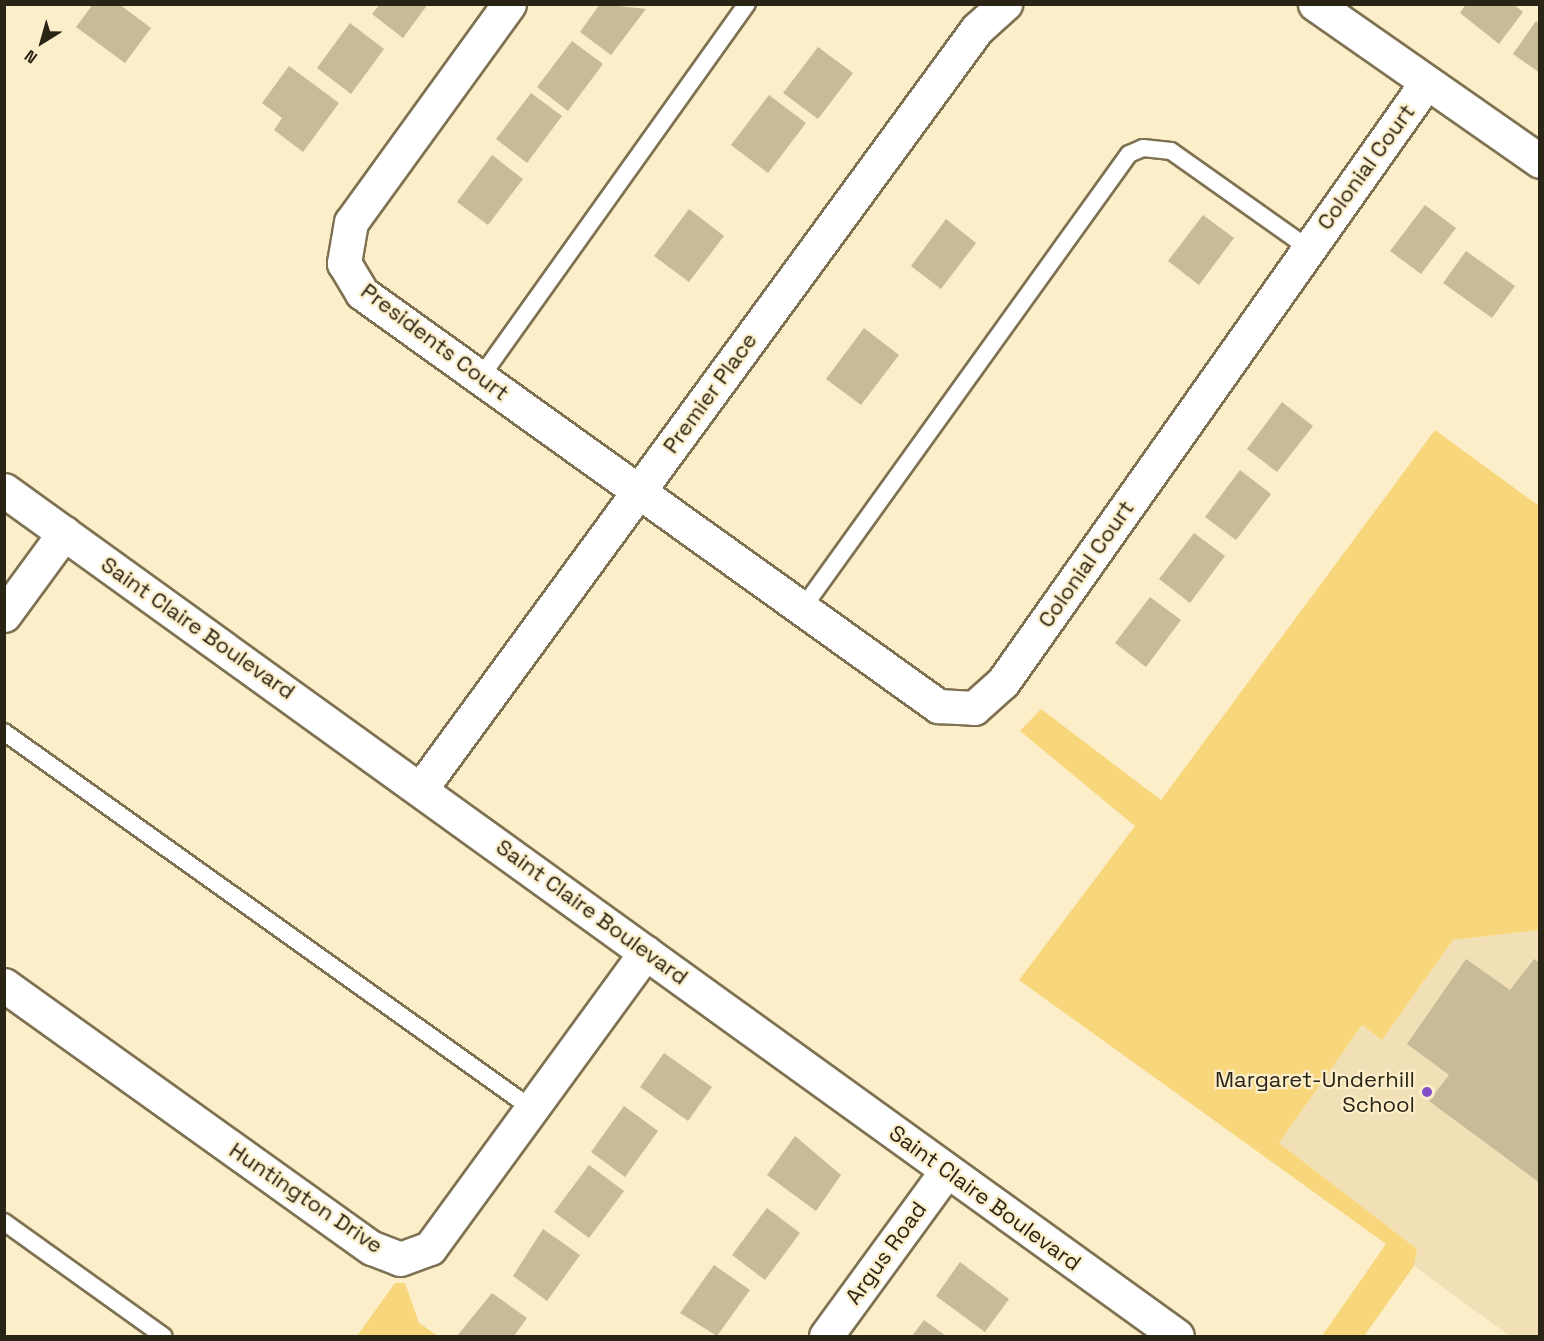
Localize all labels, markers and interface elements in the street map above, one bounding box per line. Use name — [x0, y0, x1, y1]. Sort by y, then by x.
north arrow — [12, 12, 72, 72]
text: N — [20, 45, 41, 68]
street label: Colonial Court — [1312, 99, 1420, 235]
street label: Presidents Court — [356, 278, 514, 406]
street label: Premier Place — [657, 328, 763, 458]
street label: Colonial Court — [1032, 495, 1140, 633]
street label: Saint Claire Boulevard — [96, 551, 300, 705]
street label: Saint Claire Boulevard — [491, 834, 693, 990]
place label: Margaret-Underhill School — [1215, 1066, 1415, 1118]
marker: Margaret-Underhill School — [1420, 1085, 1434, 1099]
street label: Saint Claire Boulevard — [884, 1120, 1086, 1276]
street label: Huntington Drive — [224, 1137, 388, 1259]
street label: Argus Road — [840, 1196, 932, 1310]

